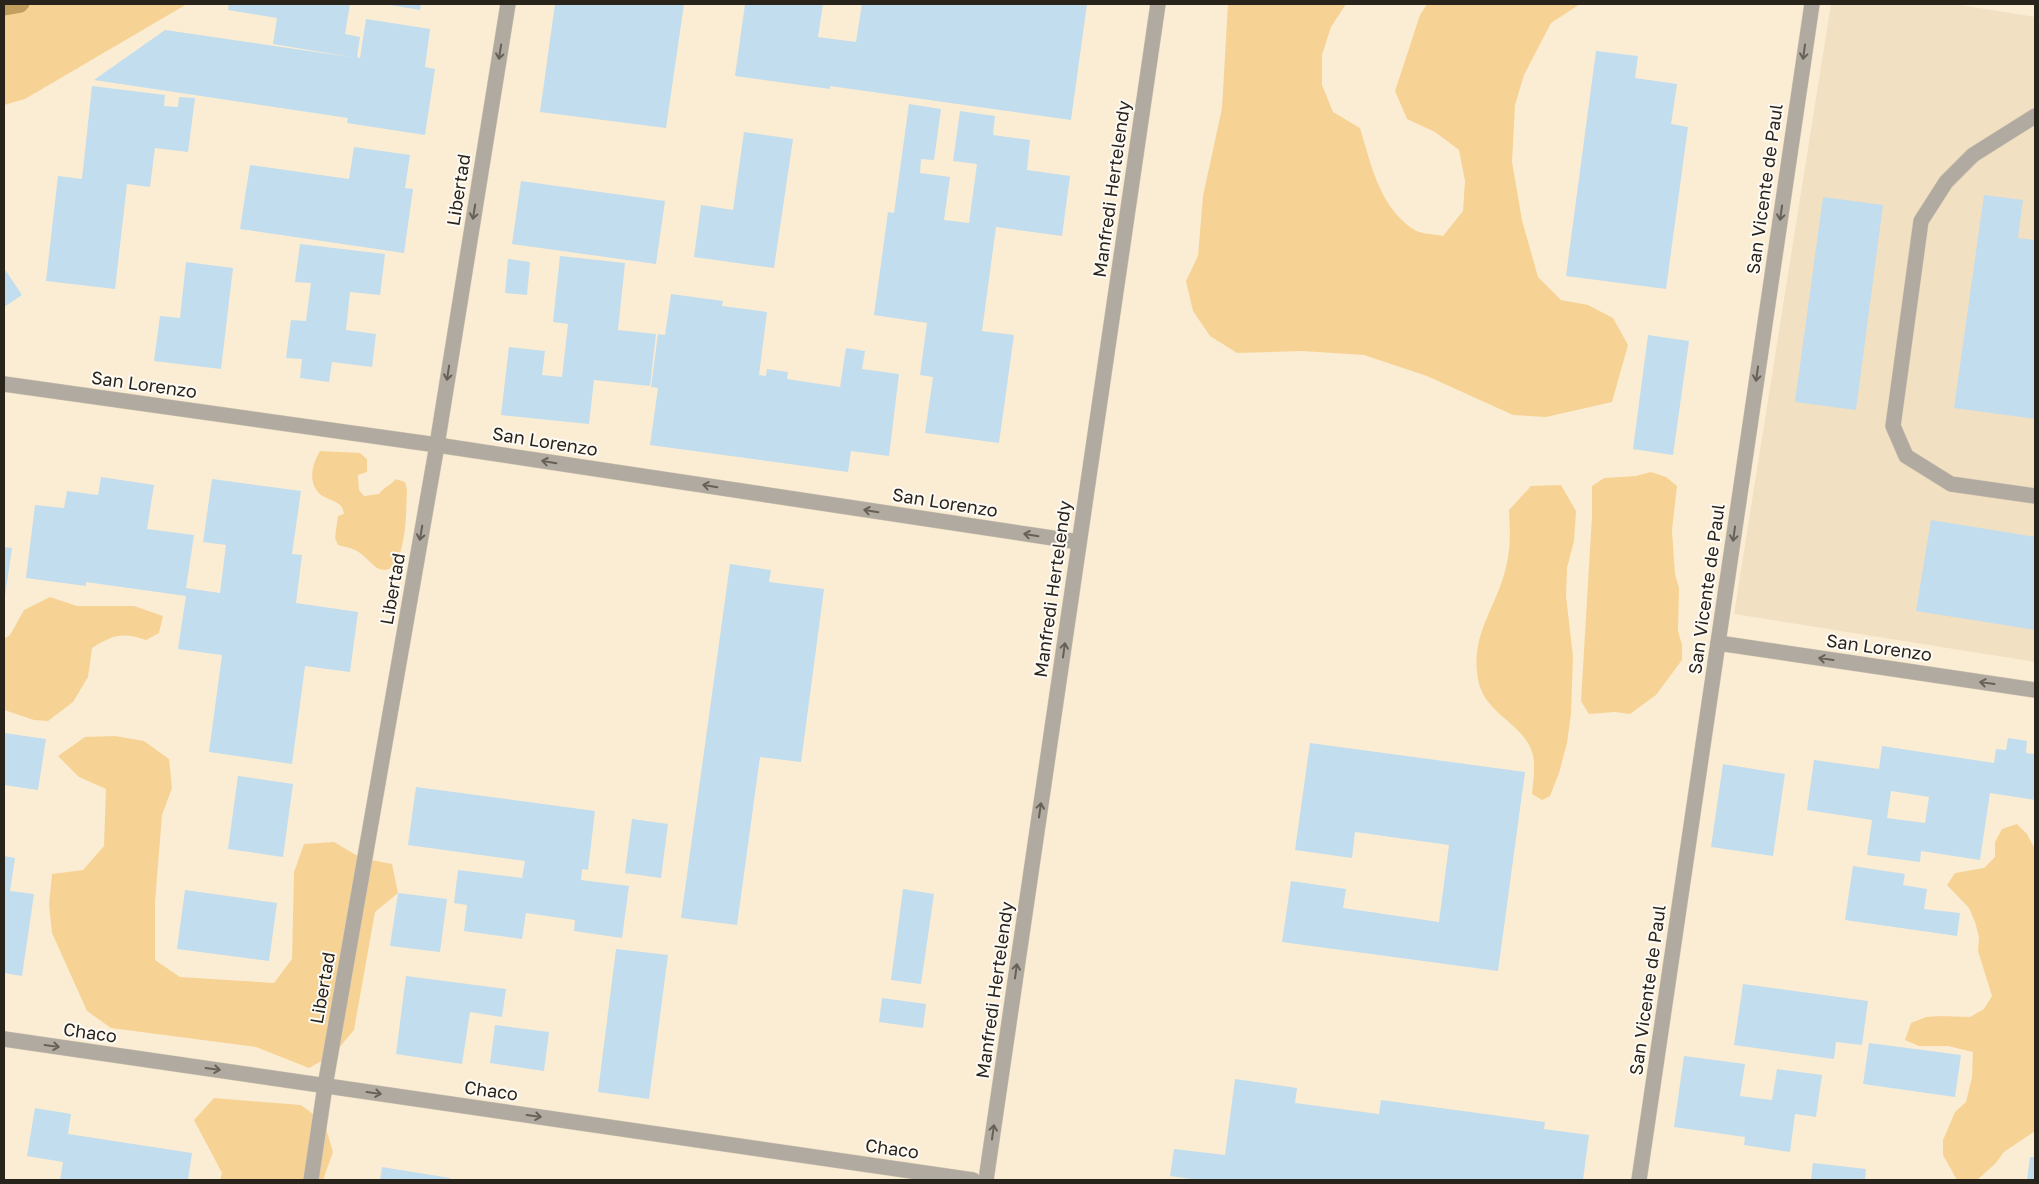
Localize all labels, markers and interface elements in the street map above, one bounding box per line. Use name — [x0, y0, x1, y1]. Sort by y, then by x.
one-way arrow — [494, 44, 504, 60]
one-way arrow — [1799, 44, 1809, 60]
street label: Manfredi Hertelendy — [1088, 99, 1134, 279]
street label: San Vicente de Paul — [1741, 102, 1787, 275]
street label: Libertad — [441, 152, 475, 227]
one-way arrow — [469, 204, 479, 220]
one-way arrow — [1776, 204, 1786, 220]
one-way arrow — [443, 364, 453, 380]
one-way arrow — [1752, 365, 1762, 381]
street label: San Lorenzo — [90, 366, 198, 402]
street label: San Lorenzo — [491, 422, 599, 460]
one-way arrow — [542, 457, 558, 467]
one-way arrow — [702, 481, 718, 491]
street label: San Lorenzo — [891, 483, 999, 521]
street label: Manfredi Hertelendy — [1029, 499, 1075, 679]
street label: San Vicente de Paul — [1683, 502, 1729, 675]
one-way arrow — [863, 505, 879, 515]
one-way arrow — [416, 525, 426, 541]
one-way arrow — [1728, 526, 1738, 542]
one-way arrow — [1024, 530, 1040, 540]
street label: Libertad — [375, 551, 409, 626]
street label: San Lorenzo — [1825, 629, 1933, 665]
one-way arrow — [1059, 642, 1069, 658]
one-way arrow — [1819, 654, 1835, 664]
one-way arrow — [1979, 678, 1995, 688]
one-way arrow — [1035, 803, 1045, 819]
street label: Manfredi Hertelendy — [971, 900, 1017, 1080]
street label: San Vicente de Paul — [1624, 903, 1670, 1076]
street label: Libertad — [305, 950, 339, 1025]
one-way arrow — [1012, 964, 1022, 980]
street label: Chaco — [62, 1017, 118, 1047]
one-way arrow — [44, 1041, 60, 1051]
one-way arrow — [204, 1065, 220, 1075]
street label: Chaco — [463, 1075, 519, 1105]
one-way arrow — [365, 1088, 381, 1098]
one-way arrow — [526, 1112, 542, 1122]
one-way arrow — [988, 1124, 998, 1140]
street label: Chaco — [864, 1133, 920, 1163]

